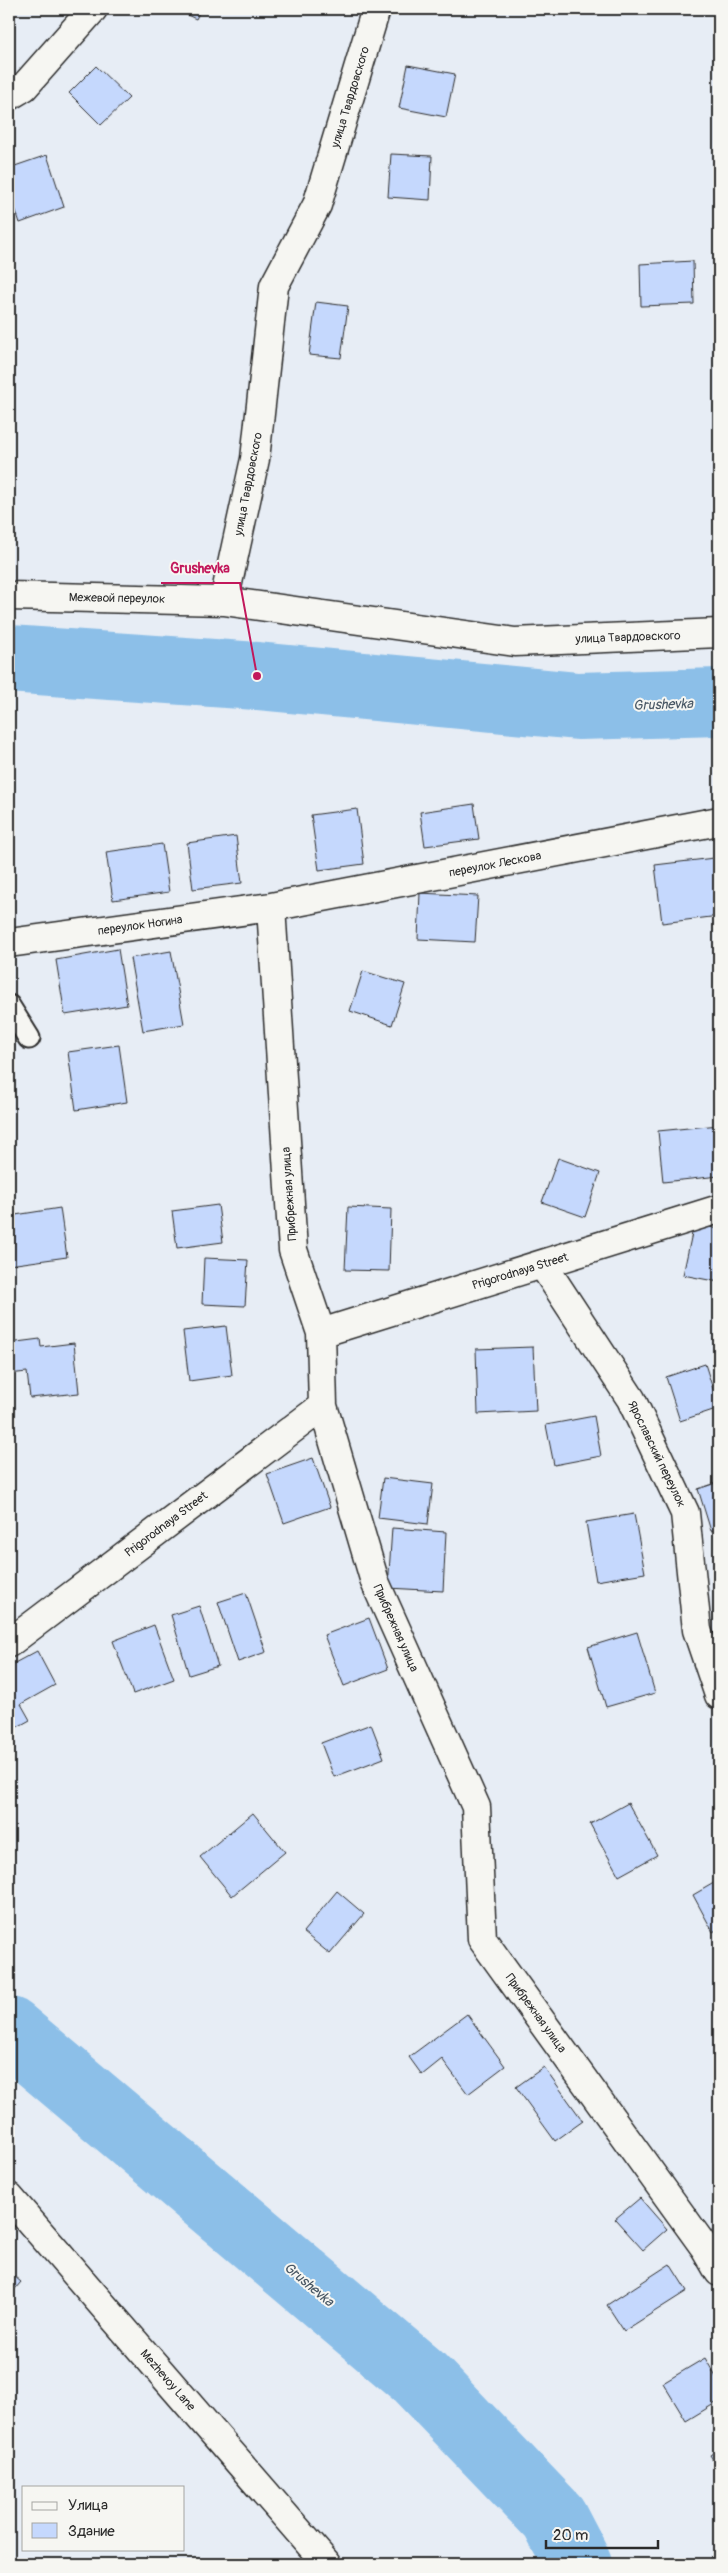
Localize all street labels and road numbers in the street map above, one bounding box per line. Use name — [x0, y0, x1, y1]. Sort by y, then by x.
street label: улица Твардовского — [328, 44, 373, 151]
street label: улица Твардовского — [231, 431, 266, 538]
street label: Межевой переулок — [69, 590, 165, 607]
street label: улица Твардовского — [574, 628, 681, 647]
street label: переулок Лескова — [448, 848, 543, 881]
street label: переулок Ногина — [97, 912, 184, 939]
street label: Прибрежная улица — [279, 1146, 300, 1241]
street label: Prigorodnaya Street — [470, 1250, 570, 1293]
street label: Ярославский переулок — [624, 1399, 689, 1510]
street label: Prigorodnaya Street — [122, 1488, 211, 1560]
street label: Прибрежная улица — [370, 1582, 422, 1675]
street label: Прибрежная улица — [502, 1971, 570, 2056]
street label: Mezhevoy Lane — [137, 2346, 198, 2414]

